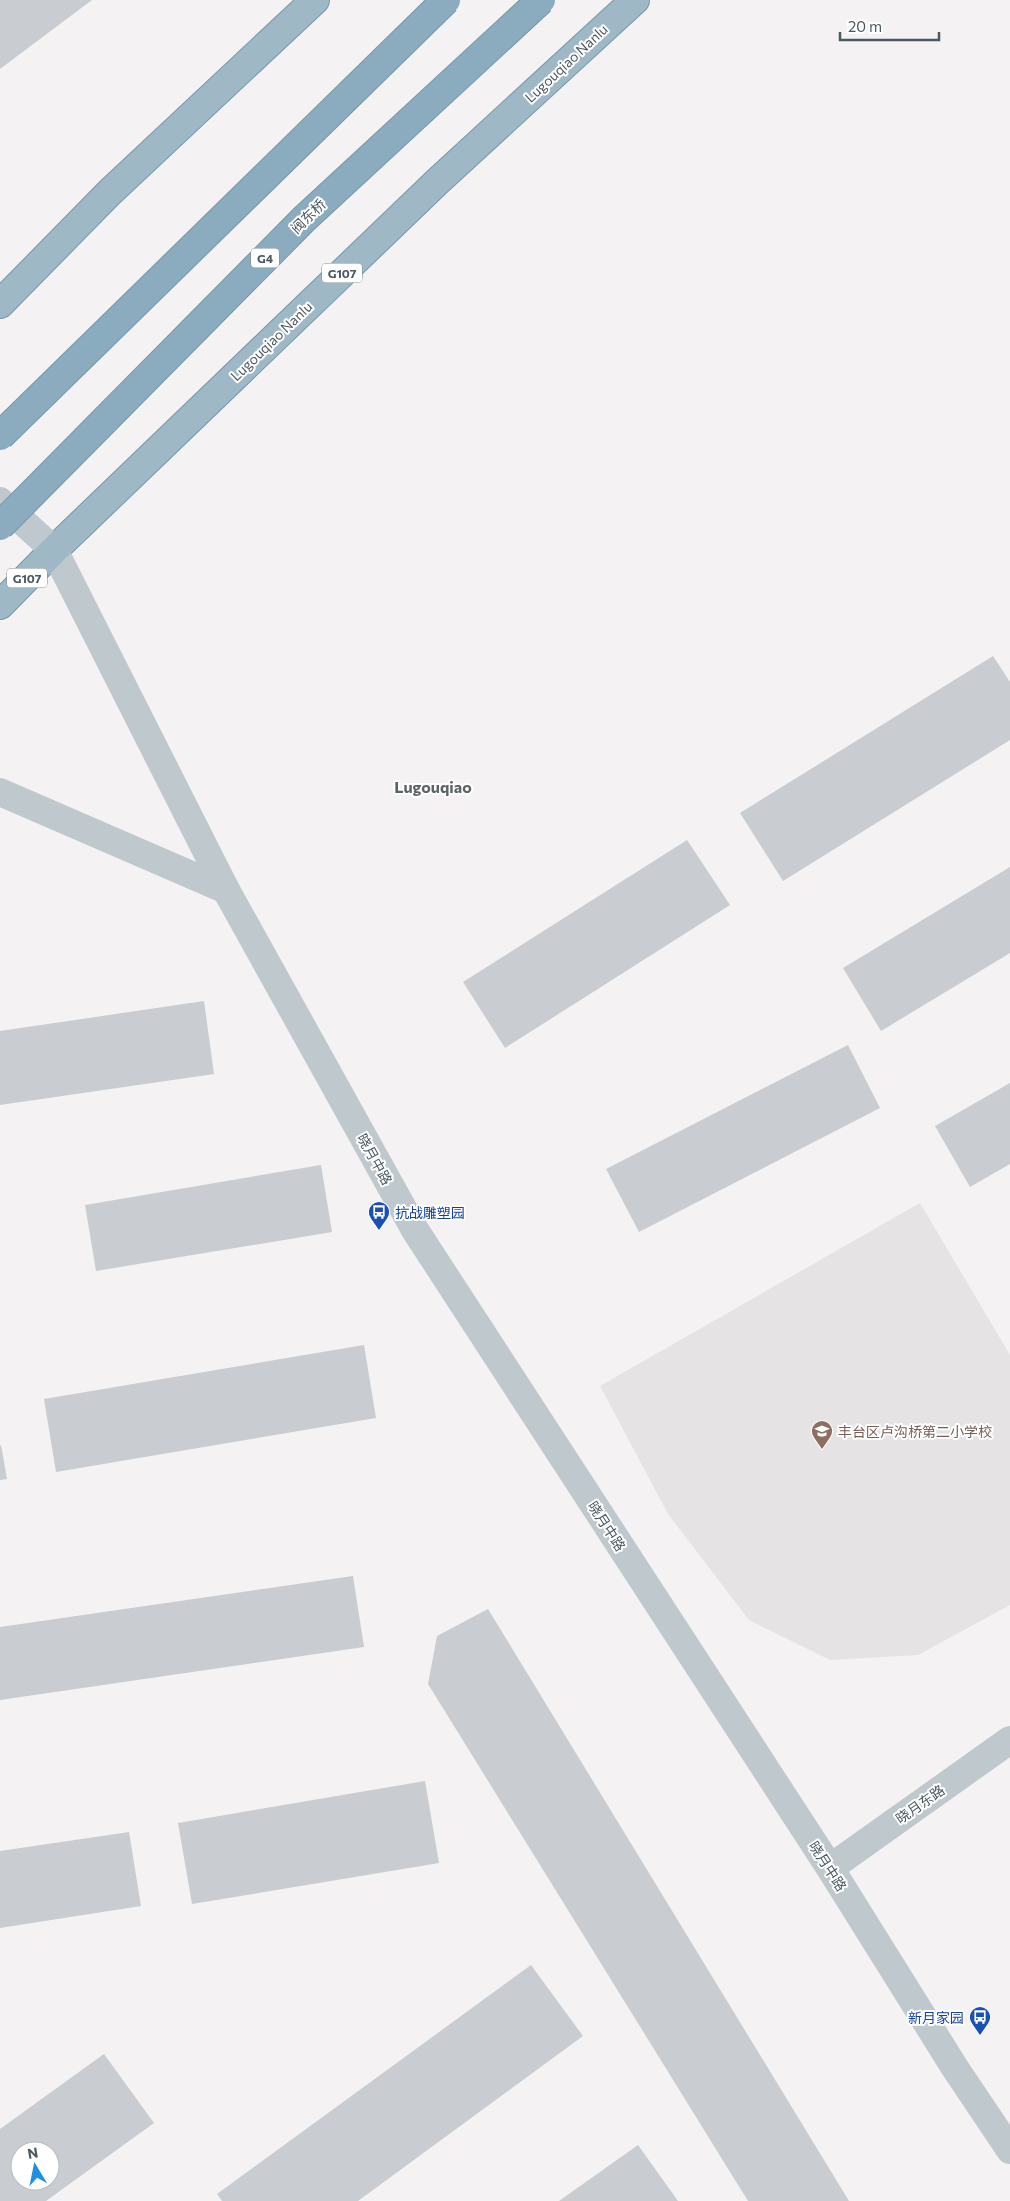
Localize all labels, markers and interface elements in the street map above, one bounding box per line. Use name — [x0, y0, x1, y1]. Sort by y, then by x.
scale bar — [840, 10, 939, 42]
text: 20 m — [848, 17, 882, 35]
street label: Lugouqiao Nanlu — [521, 20, 611, 106]
street label: 阀东桥 — [287, 195, 329, 237]
road number: G4 — [251, 248, 279, 268]
road number: G107 — [322, 264, 362, 282]
street label: Lugouqiao Nanlu — [227, 298, 315, 384]
road number: G107 — [7, 568, 47, 588]
district label: Lugouqiao — [394, 777, 472, 796]
street label: 晓月中路 — [354, 1130, 396, 1188]
bus stop icon: 抗战雕塑园 — [367, 1200, 391, 1231]
place label: 抗战雕塑园 — [395, 1204, 465, 1221]
school or university icon: 丰台区卢沟桥第二小学校 — [810, 1419, 834, 1450]
place label: 丰台区卢沟桥第二小学校 — [838, 1423, 992, 1440]
street label: 晓月中路 — [585, 1498, 629, 1554]
street label: 晓月东路 — [892, 1781, 948, 1827]
street label: 晓月中路 — [806, 1838, 850, 1894]
bus stop icon: 新月家园 — [968, 2005, 992, 2036]
place label: 新月家园 — [908, 2009, 964, 2026]
north arrow — [10, 2141, 60, 2191]
text: N — [26, 2143, 39, 2162]

